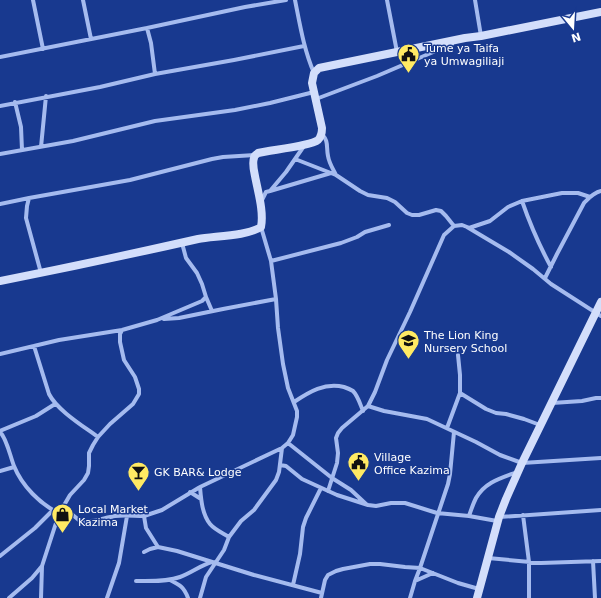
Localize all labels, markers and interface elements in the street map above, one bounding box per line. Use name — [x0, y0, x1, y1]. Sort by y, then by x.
north arrow — [553, 8, 593, 48]
text: N — [570, 29, 582, 45]
public building icon: Tume ya Taifa ya Umwagiliaji — [396, 41, 422, 74]
place label: Tume ya Taifa ya Umwagiliaji — [423, 42, 504, 68]
school or university icon: The Lion King Nursery School — [396, 328, 422, 361]
place label: The Lion King Nursery School — [423, 329, 507, 355]
public building icon: Village Office Kazima — [346, 450, 372, 483]
place label: Village Office Kazima — [374, 451, 450, 477]
bar icon: GK BAR& Lodge — [125, 459, 151, 492]
place label: GK BAR& Lodge — [154, 466, 242, 479]
shop icon: Local Market Kazima — [49, 502, 75, 535]
place label: Local Market Kazima — [78, 503, 149, 529]

